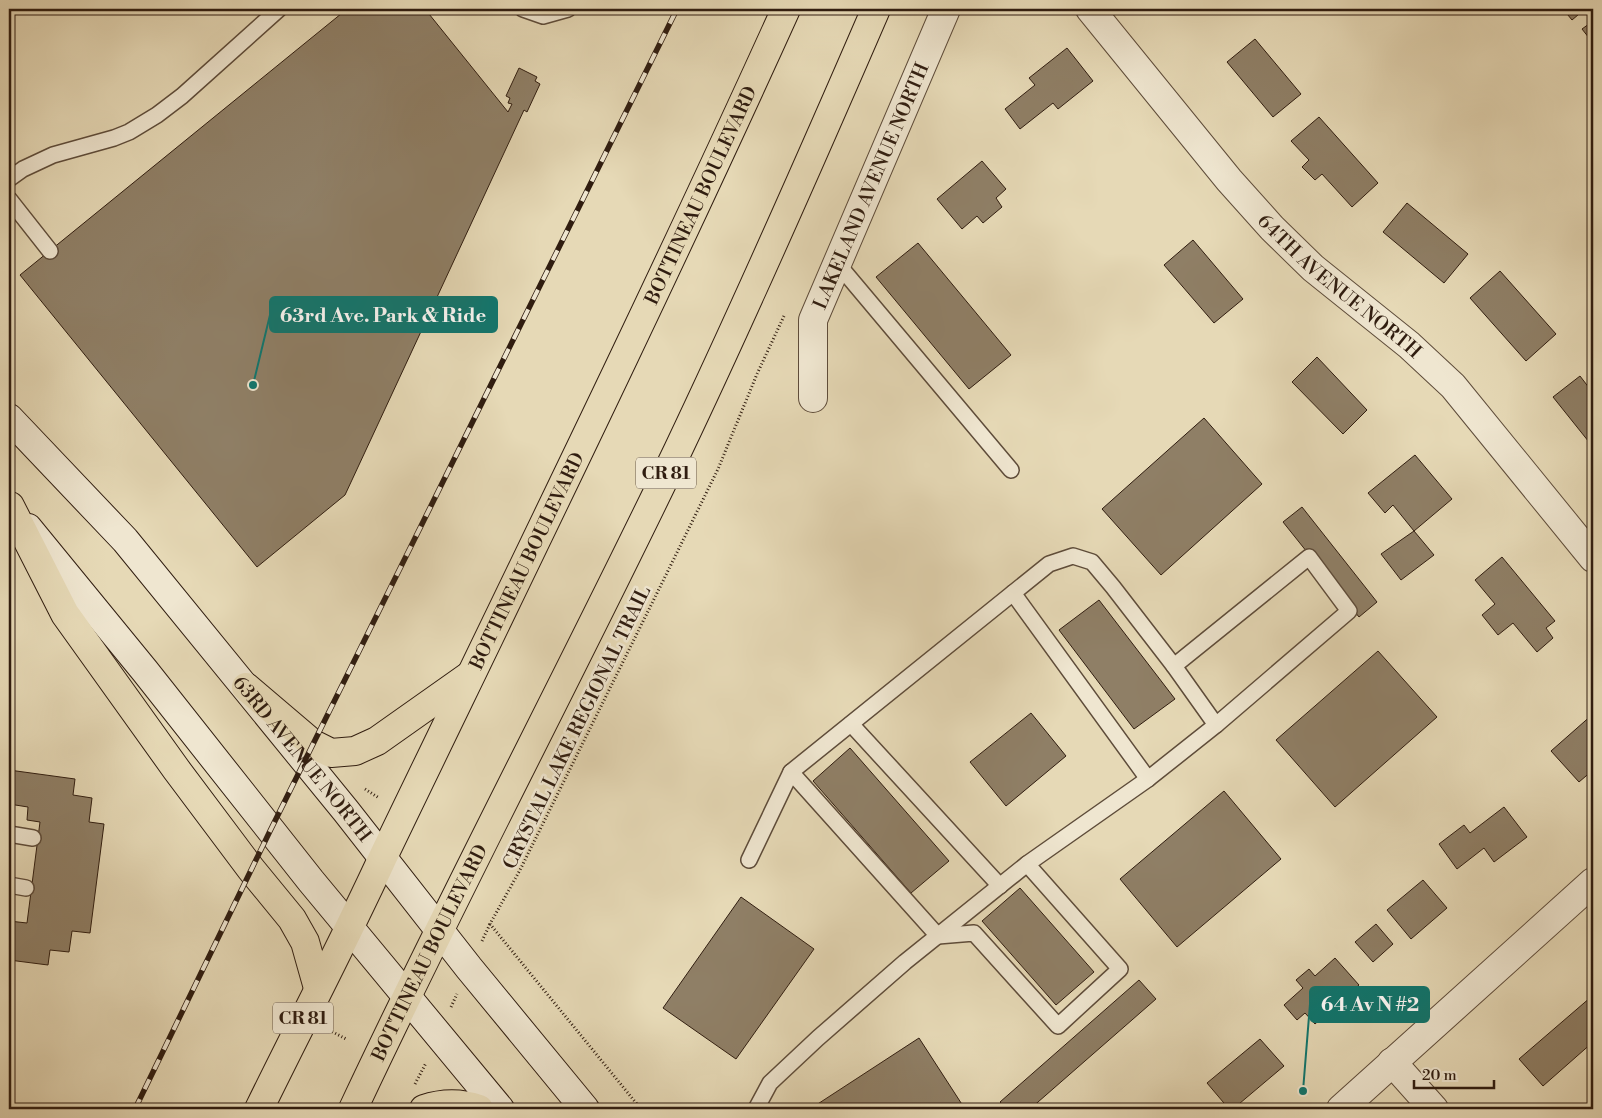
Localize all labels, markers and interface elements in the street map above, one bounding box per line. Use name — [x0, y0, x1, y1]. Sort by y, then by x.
street label: LAKELAND AVENUE NORTH — [808, 59, 935, 313]
street label: BOTTINEAU BOULEVARD — [639, 82, 762, 309]
street label: 64TH AVENUE NORTH — [1252, 209, 1426, 364]
callout: 63rd Ave. Park & Ride — [270, 297, 497, 332]
text: 63rd Ave. Park & Ride — [280, 304, 487, 329]
street label: BOTTINEAU BOULEVARD — [464, 448, 590, 675]
road number: CR 81 — [636, 458, 696, 488]
street label: CRYSTAL LAKE REGIONAL TRAIL — [498, 582, 656, 873]
street label: 63RD AVENUE NORTH — [227, 671, 377, 847]
street label: BOTTINEAU BOULEVARD — [366, 840, 493, 1066]
callout: 64 Av N #2 — [1310, 987, 1429, 1022]
text: 64 Av N #2 — [1321, 993, 1419, 1018]
road number: CR 81 — [273, 1002, 333, 1034]
scale bar — [1414, 1058, 1494, 1090]
text: 20 m — [1422, 1066, 1457, 1085]

